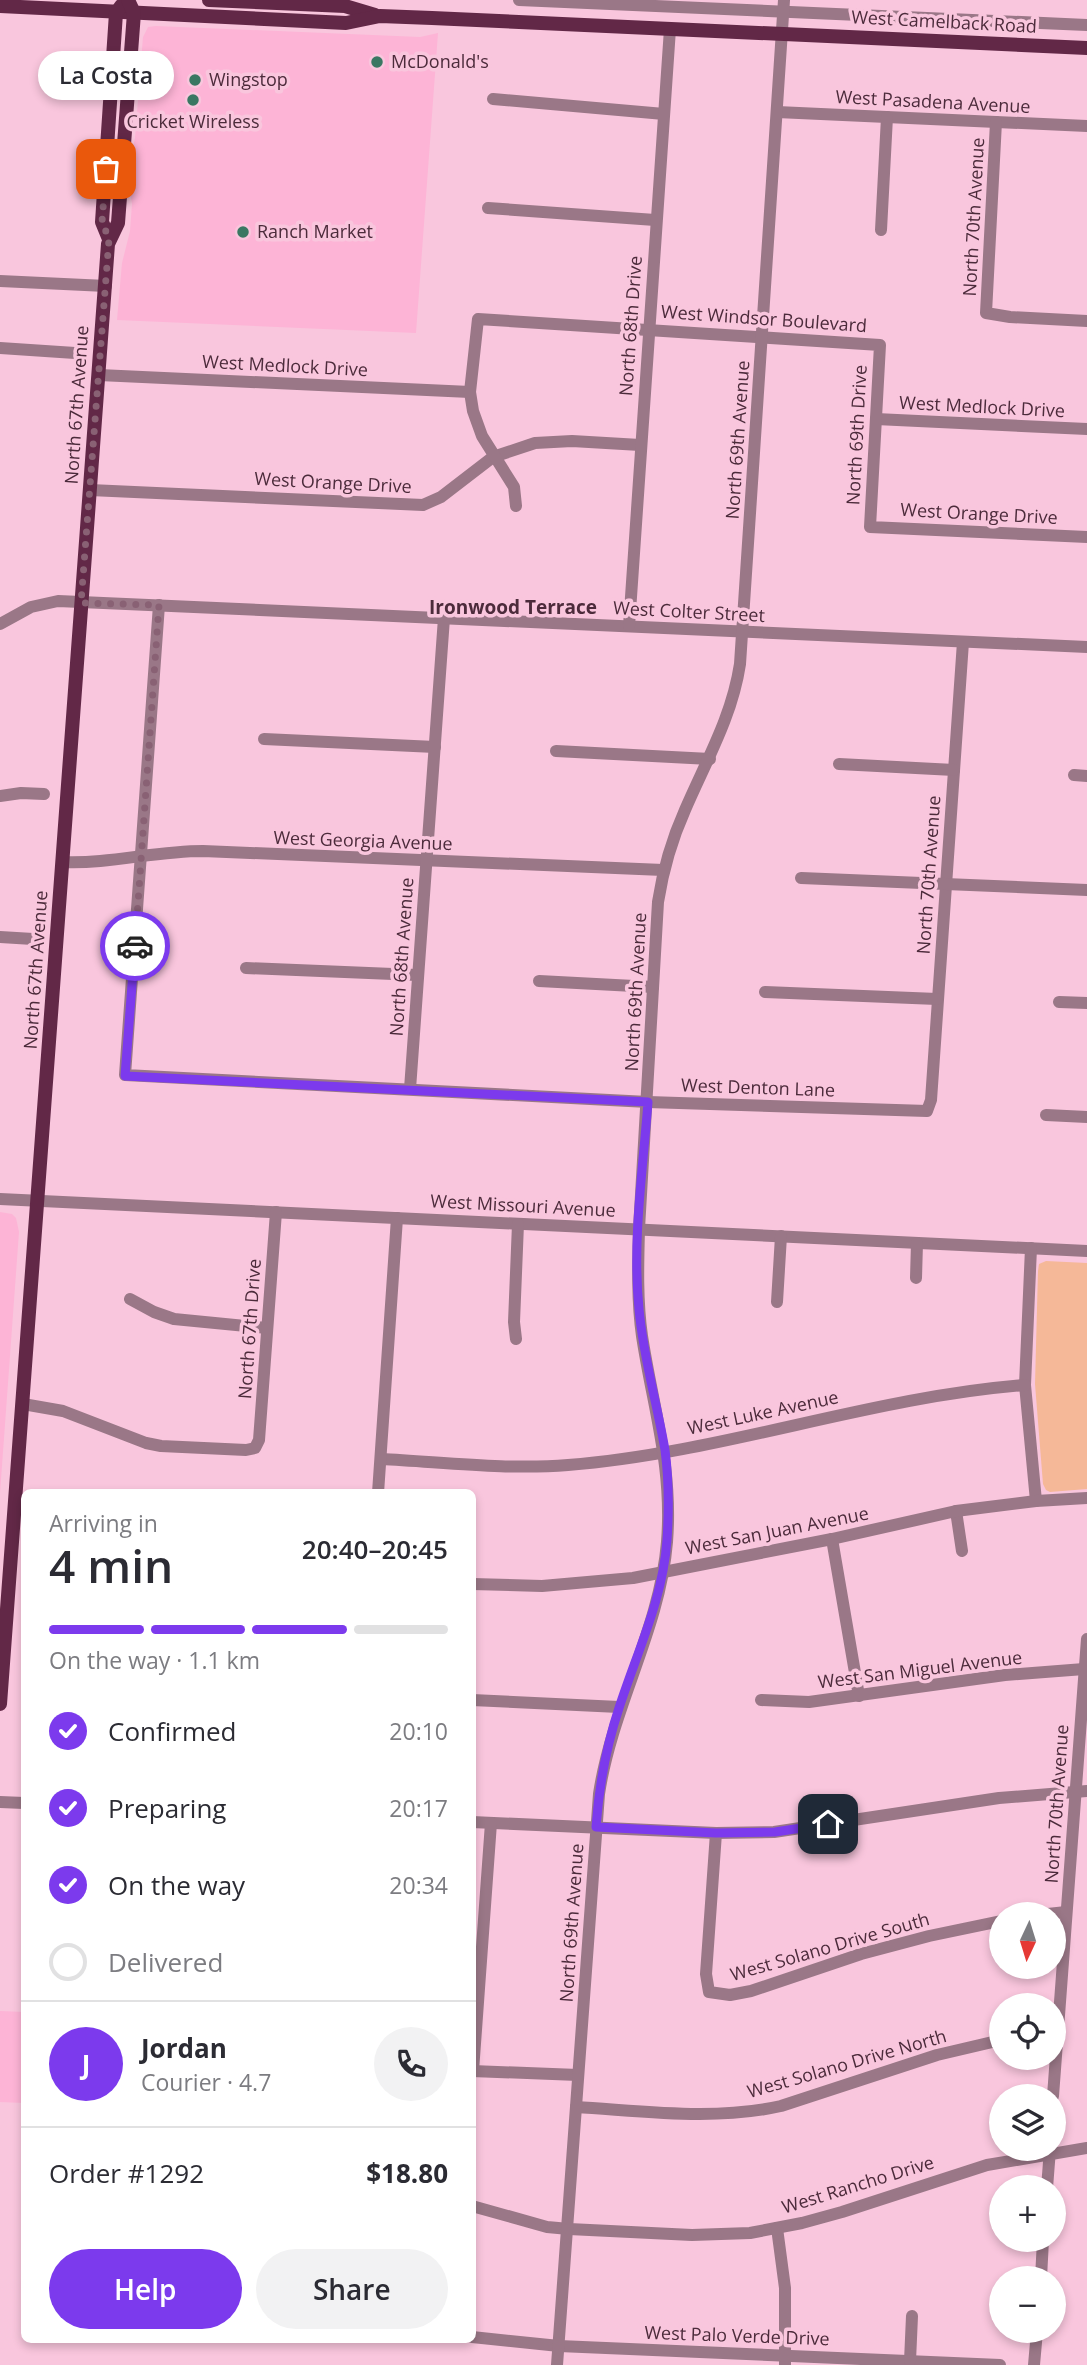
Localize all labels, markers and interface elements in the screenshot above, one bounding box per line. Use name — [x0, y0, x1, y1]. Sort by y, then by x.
street label: West Camelback Road — [851, 4, 1037, 38]
place label: McDonald's — [391, 49, 489, 73]
callout: La Costa — [38, 50, 174, 99]
marker: McDonald's — [369, 54, 385, 70]
text: La Costa — [59, 59, 153, 91]
place label: Wingstop — [209, 67, 288, 91]
marker: Wingstop — [187, 72, 203, 88]
street label: West Pasadena Avenue — [835, 84, 1031, 118]
marker: Cricket Wireless — [185, 92, 201, 108]
place label: Cricket Wireless — [127, 109, 259, 133]
street label: North 70th Avenue — [957, 137, 989, 297]
pin — [76, 139, 136, 199]
icon: bag — [87, 150, 125, 188]
place label: Ranch Market — [257, 219, 373, 243]
marker: Ranch Market — [235, 224, 251, 240]
street label: North 68th Drive — [613, 255, 647, 397]
street label: West Windsor Boulevard — [660, 299, 868, 337]
street label: North 67th Avenue — [58, 325, 94, 485]
street label: West Medlock Drive — [202, 349, 369, 381]
street label: North 69th Avenue — [719, 360, 755, 520]
street label: North 69th Drive — [840, 364, 872, 506]
street label: West Medlock Drive — [899, 390, 1066, 422]
street label: West Orange Drive — [254, 466, 412, 498]
street label: West Orange Drive — [900, 497, 1058, 529]
district label: Ironwood Terrace — [429, 594, 597, 620]
street label: West Colter Street — [613, 595, 766, 627]
street label: North 70th Avenue — [910, 795, 946, 955]
street label: West Georgia Avenue — [273, 825, 453, 855]
street label: North 68th Avenue — [383, 877, 419, 1037]
street label: North 67th Avenue — [17, 890, 53, 1050]
courier — [100, 911, 170, 981]
street label: North 69th Avenue — [619, 912, 651, 1072]
icon: car — [116, 927, 154, 965]
street label: West Denton Lane — [681, 1072, 835, 1102]
street label: West Missouri Avenue — [430, 1188, 616, 1222]
street label: North 67th Drive — [232, 1258, 266, 1400]
street label: West Luke Avenue — [685, 1384, 840, 1440]
street label: West San Juan Avenue — [683, 1500, 871, 1560]
text: Arriving in — [49, 1507, 158, 1539]
text: 20:40–20:45 — [302, 1531, 448, 1567]
text: 4 min — [49, 1534, 173, 1596]
text: On the way · 1.1 km — [49, 1644, 260, 1676]
street label: West San Miguel Avenue — [816, 1645, 1023, 1693]
icon: check — [49, 1712, 87, 1750]
text: Confirmed — [108, 1713, 236, 1749]
text: 20:10 — [389, 1715, 448, 1747]
street label: North 70th Avenue — [1038, 1724, 1074, 1884]
icon: check — [49, 1789, 87, 1827]
text: Preparing — [108, 1790, 226, 1826]
text: 20:17 — [389, 1792, 448, 1824]
pin — [798, 1794, 858, 1854]
icon: home — [809, 1805, 847, 1843]
street label: North 69th Avenue — [553, 1843, 589, 2003]
icon: check — [49, 1866, 87, 1904]
text: On the way — [108, 1867, 245, 1903]
text: 20:34 — [389, 1869, 448, 1901]
north arrow — [989, 1902, 1066, 1979]
map controls — [989, 1902, 1066, 2343]
street label: West Solano Drive South — [727, 1906, 932, 1986]
text: Delivered — [108, 1944, 223, 1980]
button: locate — [989, 1993, 1066, 2070]
street label: West Solano Drive North — [744, 2023, 949, 2103]
button: phone — [374, 2027, 448, 2101]
text: Jordan — [141, 2030, 227, 2066]
text: J — [82, 2046, 90, 2082]
text: Courier · 4.7 — [141, 2066, 271, 2098]
button: layers — [989, 2084, 1066, 2161]
street label: West Rancho Drive — [779, 2150, 937, 2219]
text: Order #1292 — [49, 2155, 204, 2191]
text: $18.80 — [366, 2155, 448, 2191]
button: + — [989, 2175, 1066, 2252]
button: Help — [49, 2249, 242, 2329]
button: Share — [256, 2249, 448, 2329]
button: − — [989, 2266, 1066, 2343]
street label: West Palo Verde Drive — [644, 2320, 830, 2350]

